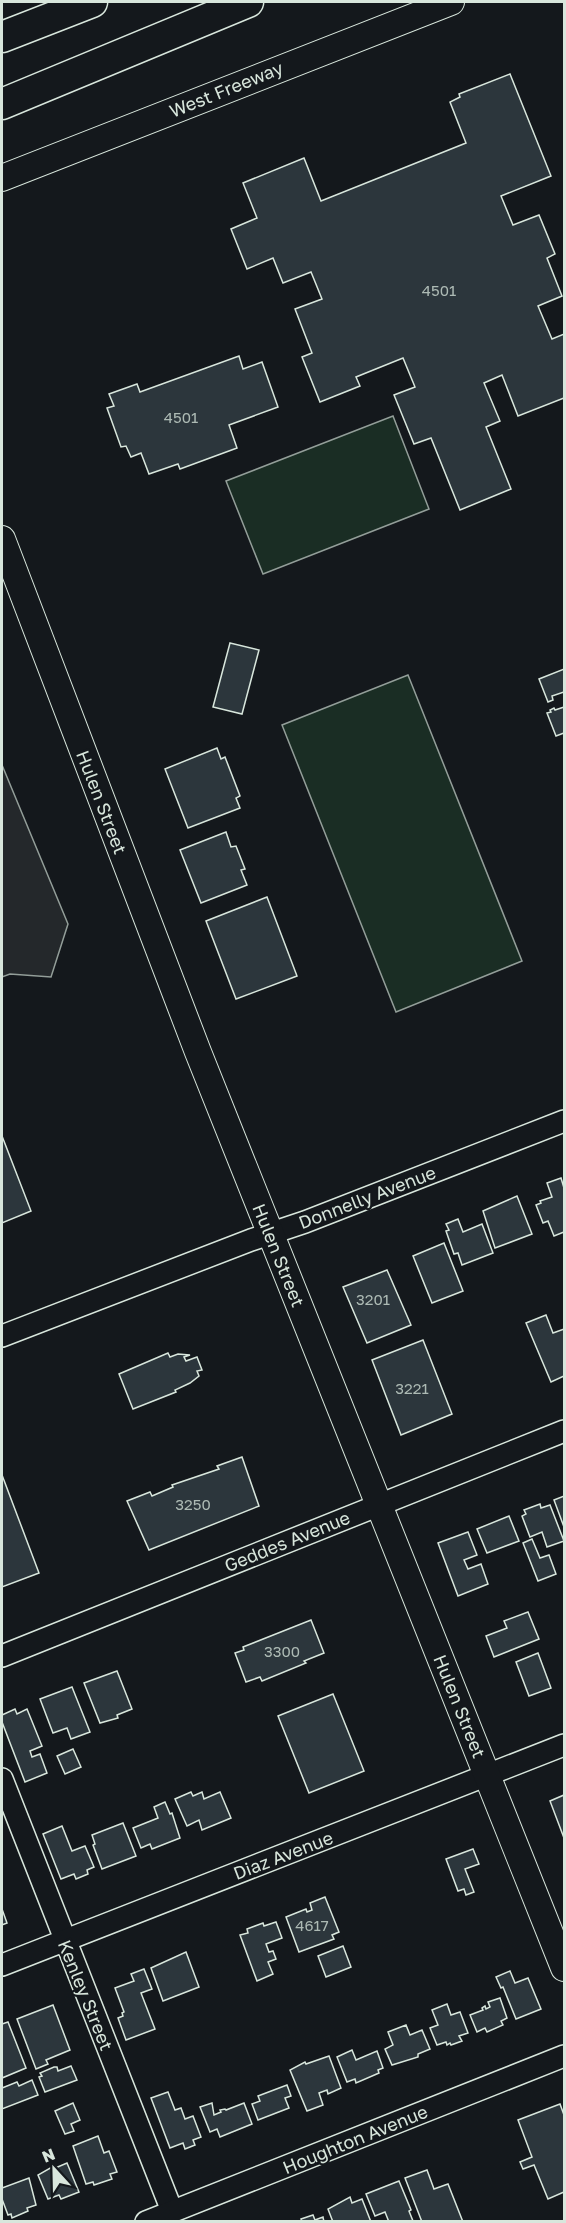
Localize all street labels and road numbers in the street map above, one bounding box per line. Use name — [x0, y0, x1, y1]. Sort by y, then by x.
street label: West Freeway — [166, 56, 286, 122]
street label: Hulen Street — [72, 747, 132, 857]
street label: Donnelly Avenue — [295, 1161, 439, 1233]
street label: Hulen Street — [248, 1200, 310, 1310]
street label: Geddes Avenue — [221, 1506, 353, 1576]
street label: Hulen Street — [429, 1651, 491, 1761]
street label: Diaz Avenue — [230, 1826, 336, 1884]
street label: Kenley Street — [54, 1937, 118, 2053]
street label: Houghton Avenue — [279, 2100, 431, 2178]

